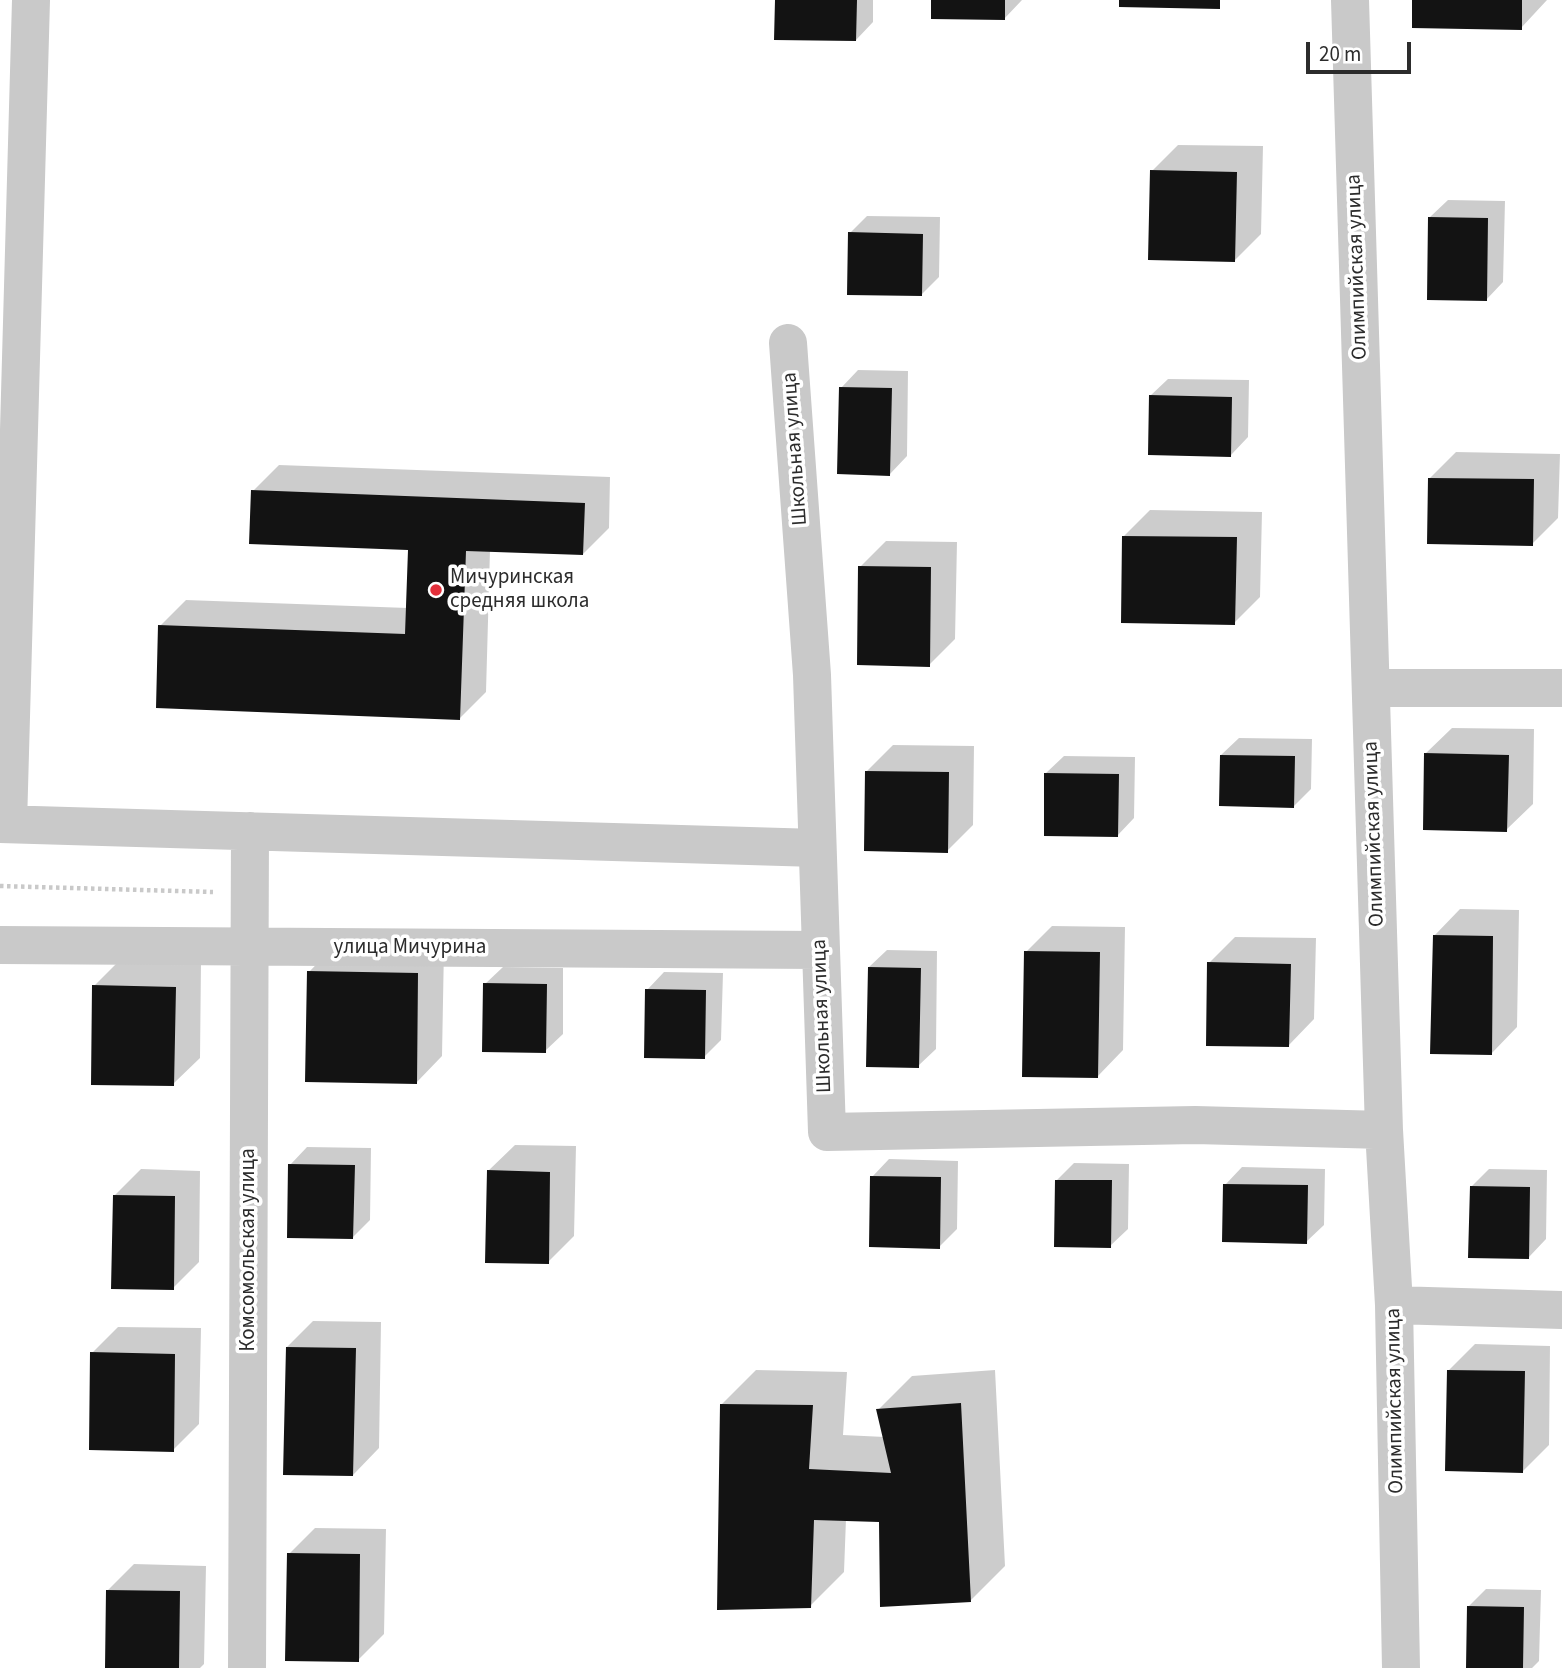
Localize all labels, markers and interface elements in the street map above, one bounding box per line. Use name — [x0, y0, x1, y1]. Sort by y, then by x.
scale bar — [1310, 28, 1415, 72]
text: 20 m — [1319, 39, 1361, 69]
street label: Олимпийская улица — [1342, 174, 1374, 360]
street label: Школьная улица — [778, 371, 814, 527]
place label: Мичуринская средняя школа — [450, 565, 589, 615]
marker: Мичуринская средняя школа — [428, 582, 444, 598]
street label: Олимпийская улица — [1359, 741, 1391, 927]
street label: улица Мичурина — [334, 935, 486, 961]
street label: Школьная улица — [808, 939, 838, 1093]
street label: Комсомольская улица — [236, 1148, 262, 1352]
street label: Олимпийская улица — [1382, 1308, 1410, 1494]

